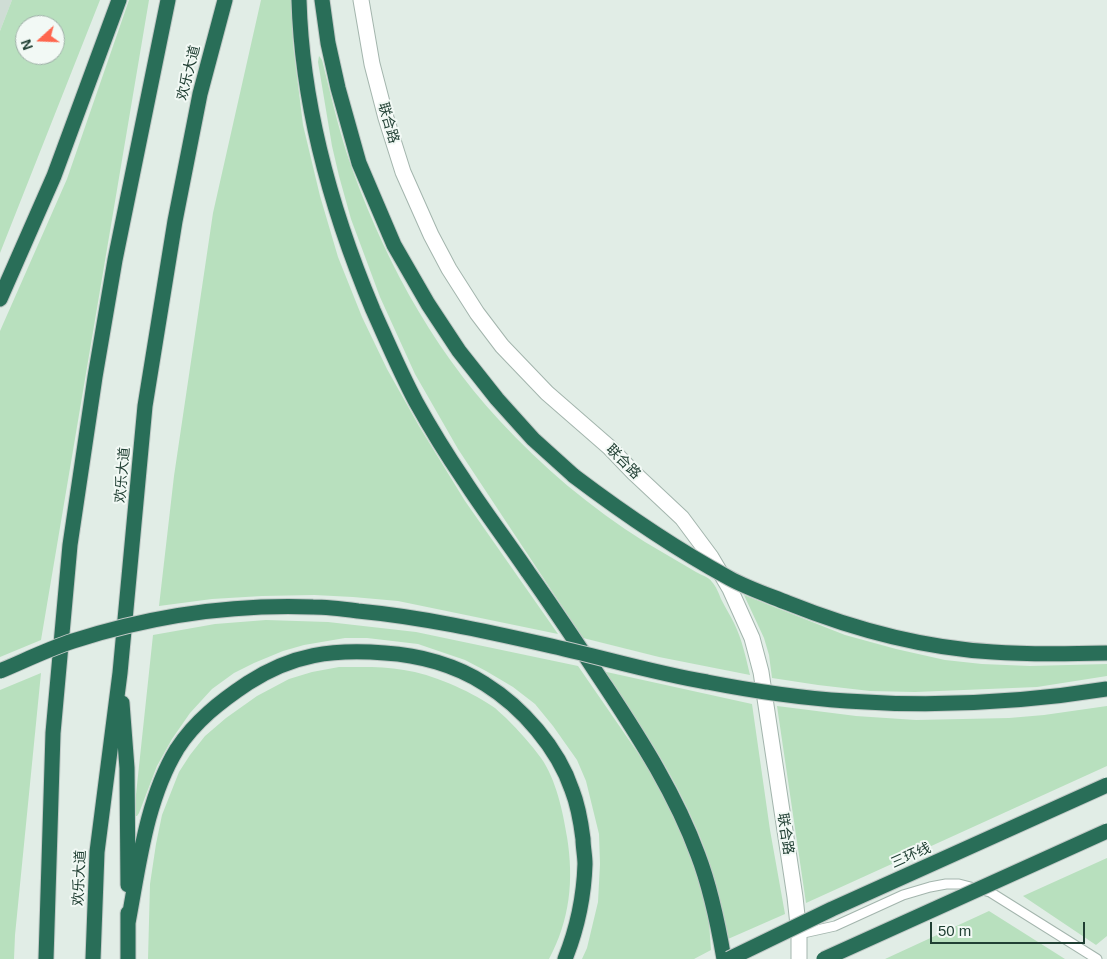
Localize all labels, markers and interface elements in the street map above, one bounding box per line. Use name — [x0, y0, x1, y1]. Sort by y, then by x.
north arrow — [15, 15, 65, 65]
text: N — [18, 37, 36, 52]
street label: 欢乐大道 — [174, 44, 204, 102]
street label: 联合路 — [374, 100, 402, 146]
street label: 联合路 — [602, 441, 644, 483]
street label: 欢乐大道 — [112, 446, 134, 504]
street label: 联合路 — [773, 812, 797, 856]
street label: 三环线 — [888, 840, 934, 872]
street label: 欢乐大道 — [70, 850, 90, 906]
scale bar — [932, 912, 1087, 944]
text: 50 m — [938, 922, 971, 939]

